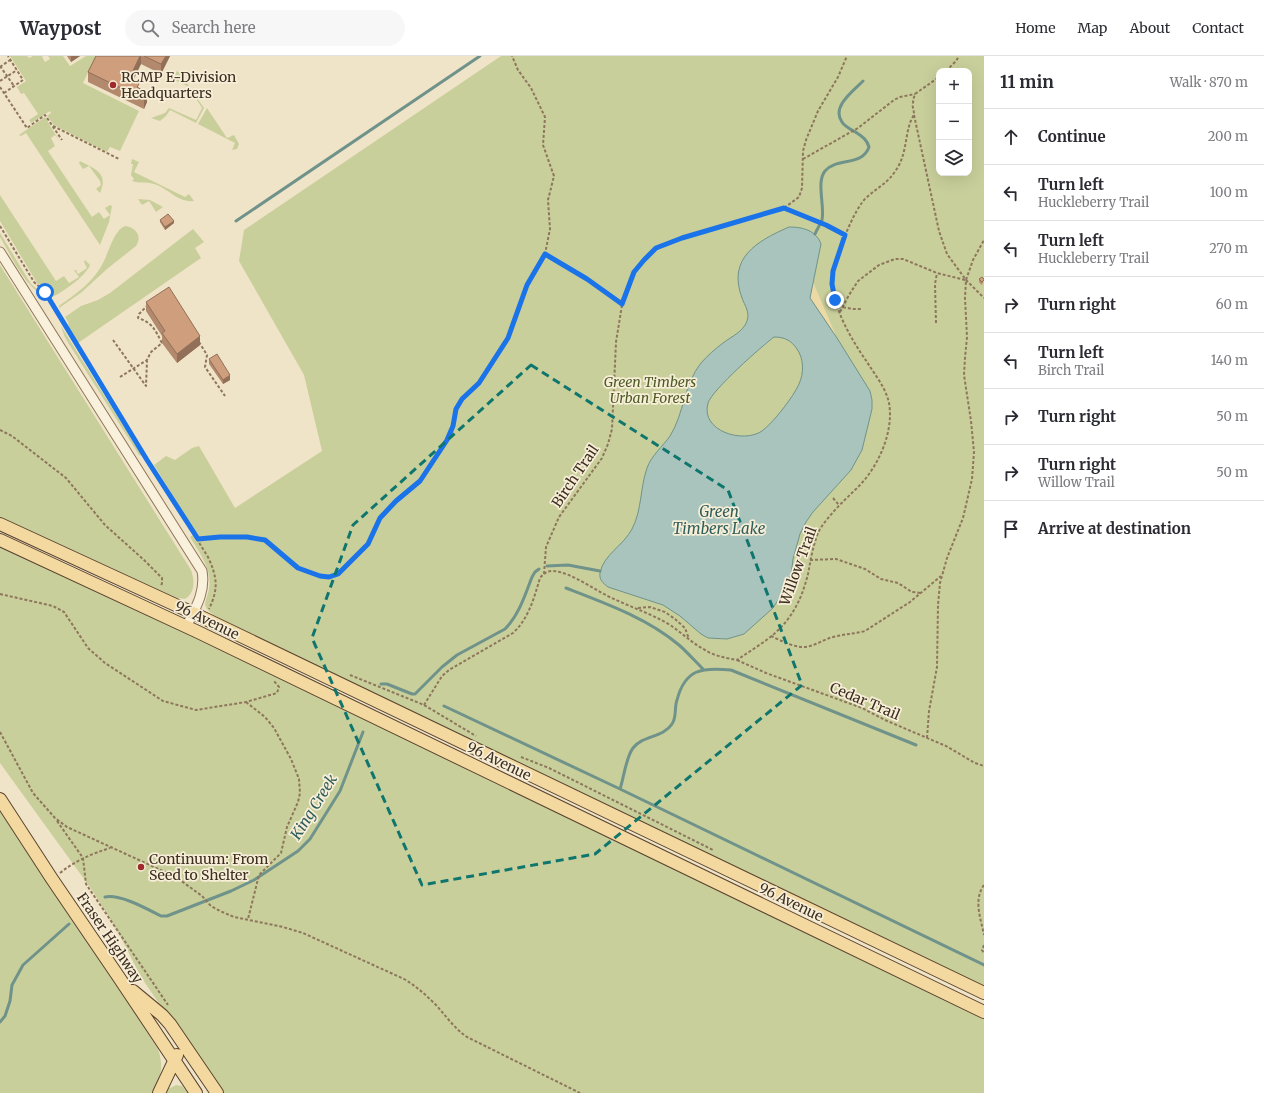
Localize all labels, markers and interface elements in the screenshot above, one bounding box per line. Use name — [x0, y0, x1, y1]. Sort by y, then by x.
search box — [125, 10, 405, 46]
text: Waypost — [20, 16, 101, 40]
icon: search — [139, 17, 161, 39]
text: Search here — [171, 18, 255, 37]
text: Home — [1015, 19, 1056, 37]
text: Map — [1078, 19, 1107, 37]
text: About — [1129, 19, 1170, 37]
text: Contact — [1192, 19, 1244, 37]
place label: RCMP E-Division Headquarters — [121, 68, 236, 102]
map controls — [936, 68, 972, 176]
button: + — [936, 68, 972, 104]
text: 11 min — [1000, 71, 1054, 93]
text: Walk · 870 m — [1170, 74, 1248, 91]
marker: RCMP E-Division Headquarters — [108, 80, 118, 90]
button: − — [936, 104, 972, 140]
icon: ahead — [1000, 126, 1022, 148]
text: Continue — [1038, 127, 1106, 146]
text: 200 m — [1208, 128, 1248, 145]
button: layers — [936, 140, 972, 176]
text: Turn left — [1038, 175, 1104, 194]
icon: left — [1000, 182, 1022, 204]
text: 100 m — [1210, 184, 1248, 201]
text: Huckleberry Trail — [1038, 194, 1149, 211]
text: Turn left — [1038, 231, 1104, 250]
icon: left — [1000, 238, 1022, 260]
text: 270 m — [1209, 240, 1248, 257]
text: Huckleberry Trail — [1038, 250, 1149, 267]
route start — [36, 283, 54, 301]
route end — [826, 291, 844, 309]
icon: right — [1000, 294, 1022, 316]
text: Turn right — [1038, 295, 1116, 314]
text: 60 m — [1216, 296, 1248, 313]
text: Turn left — [1038, 343, 1104, 362]
icon: left — [1000, 350, 1022, 372]
text: 140 m — [1211, 352, 1248, 369]
text: Birch Trail — [1038, 362, 1104, 379]
park label: Green Timbers Urban Forest — [604, 373, 696, 407]
icon: right — [1000, 406, 1022, 428]
text: Turn right — [1038, 407, 1116, 426]
text: 50 m — [1216, 408, 1248, 425]
street label: Birch Trail — [548, 441, 603, 511]
text: Turn right — [1038, 455, 1116, 474]
icon: right — [1000, 462, 1022, 484]
text: 50 m — [1216, 464, 1248, 481]
text: Willow Trail — [1038, 474, 1115, 491]
water label: Green Timbers Lake — [673, 502, 766, 538]
icon: arrive — [1000, 518, 1022, 540]
text: Arrive at destination — [1038, 519, 1191, 538]
street label: Willow Trail — [775, 524, 821, 609]
street label: 96 Avenue — [172, 597, 242, 643]
street label: Cedar Trail — [827, 678, 903, 724]
street label: 96 Avenue — [464, 738, 534, 784]
water label: King Creek — [286, 770, 341, 844]
place label: Continuum: From Seed to Shelter — [149, 850, 269, 884]
marker: Continuum: From Seed to Shelter — [136, 862, 146, 872]
street label: 96 Avenue — [756, 879, 826, 925]
street label: Fraser Highway — [73, 889, 147, 988]

